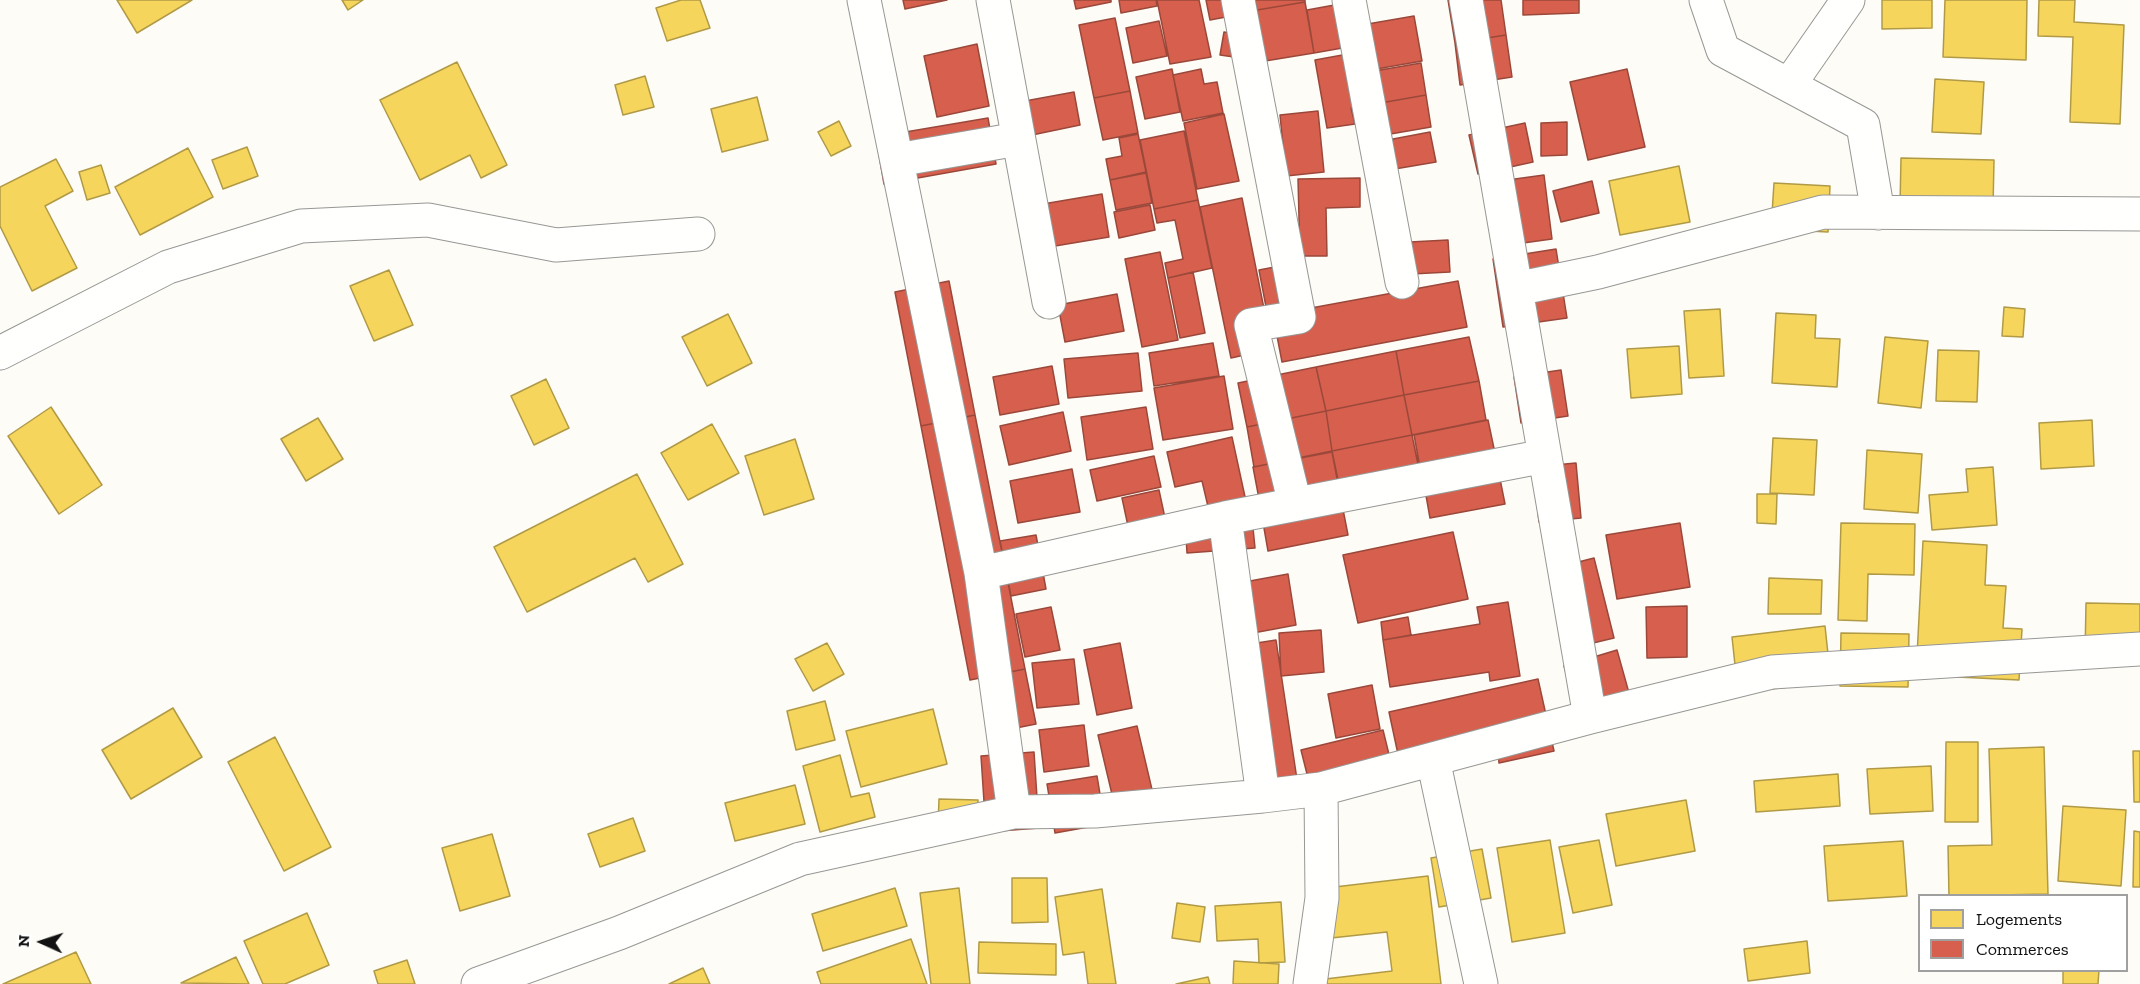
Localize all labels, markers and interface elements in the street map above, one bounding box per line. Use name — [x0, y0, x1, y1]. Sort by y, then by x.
legend — [1918, 894, 2128, 972]
text: Logements — [1976, 908, 2062, 930]
north arrow — [12, 912, 72, 972]
text: N — [14, 934, 33, 948]
text: Commerces — [1976, 938, 2069, 960]

